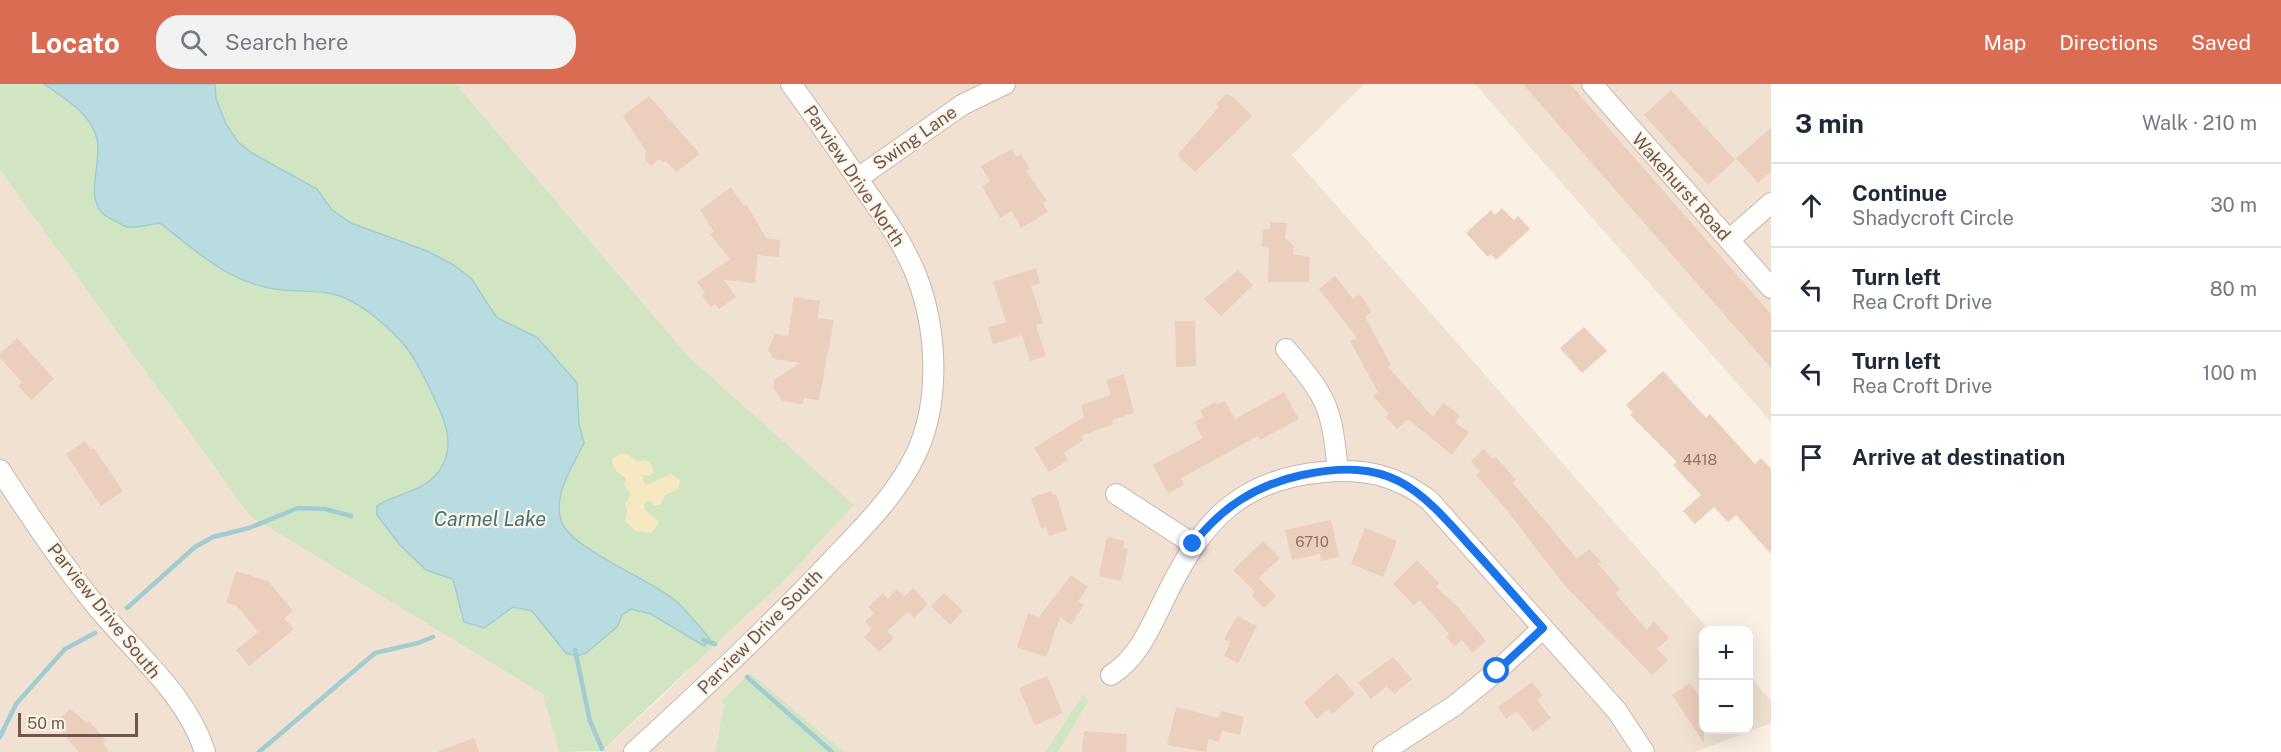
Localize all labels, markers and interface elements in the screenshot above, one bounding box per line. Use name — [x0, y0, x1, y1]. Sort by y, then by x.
search box — [156, 15, 576, 69]
text: Locato — [30, 26, 120, 59]
icon: search — [177, 26, 210, 59]
text: Search here — [225, 29, 348, 55]
text: Map — [1984, 30, 2026, 55]
text: Directions — [2059, 30, 2158, 55]
text: Saved — [2191, 30, 2251, 55]
street label: Parview Drive North — [799, 101, 909, 250]
street label: Swing Lane — [869, 101, 961, 174]
text: 3 min — [1795, 108, 1864, 139]
text: Walk · 210 m — [2142, 111, 2257, 135]
street label: Wakehurst Road — [1628, 129, 1735, 245]
text: Continue — [1852, 180, 1947, 206]
icon: ahead — [1795, 189, 1828, 222]
text: 30 m — [2210, 193, 2257, 217]
text: Shadycroft Circle — [1852, 206, 2014, 230]
text: Turn left — [1852, 264, 1941, 290]
icon: left — [1795, 273, 1828, 306]
text: 80 m — [2210, 277, 2257, 301]
text: Rea Croft Drive — [1852, 290, 1992, 314]
text: Turn left — [1852, 348, 1941, 374]
icon: left — [1795, 357, 1828, 390]
text: 100 m — [2202, 361, 2257, 385]
text: Rea Croft Drive — [1852, 374, 1992, 398]
icon: arrive — [1795, 441, 1828, 474]
text: Arrive at destination — [1852, 444, 2065, 470]
house number: 4418 — [1683, 451, 1717, 468]
water label: Carmel Lake — [434, 507, 546, 531]
route end — [1179, 530, 1205, 556]
house number: 6710 — [1295, 533, 1329, 550]
street label: Parview Drive South — [43, 539, 165, 683]
street label: Parview Drive South — [693, 565, 826, 698]
map controls — [1699, 626, 1753, 734]
button: + — [1699, 626, 1753, 680]
route start — [1483, 657, 1509, 683]
button: − — [1699, 680, 1753, 734]
scale bar — [18, 710, 138, 738]
text: 50 m — [27, 714, 65, 733]

